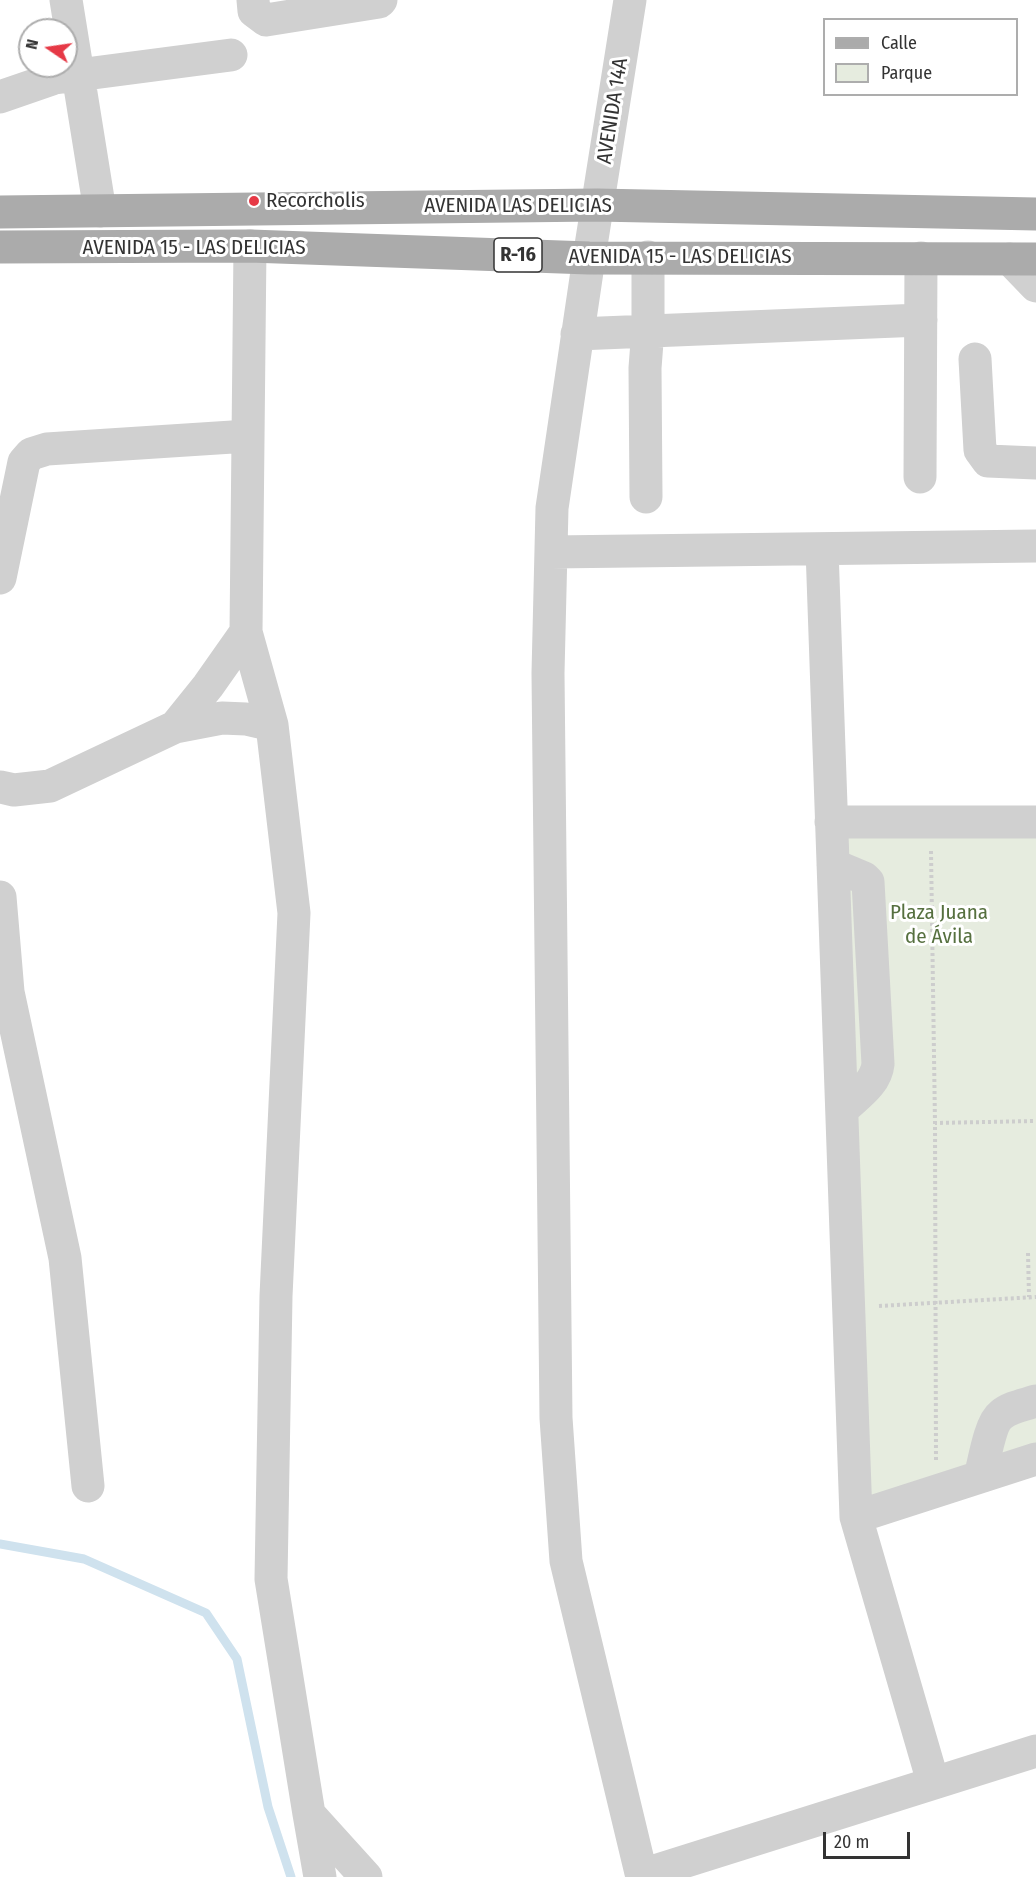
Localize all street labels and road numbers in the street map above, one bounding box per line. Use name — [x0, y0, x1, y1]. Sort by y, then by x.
street label: AVENIDA 14A — [592, 56, 634, 166]
street label: AVENIDA LAS DELICIAS — [424, 193, 612, 219]
street label: AVENIDA 15 - LAS DELICIAS — [82, 235, 306, 261]
road number: R-16 — [494, 238, 542, 272]
street label: AVENIDA 15 - LAS DELICIAS — [568, 244, 792, 270]

